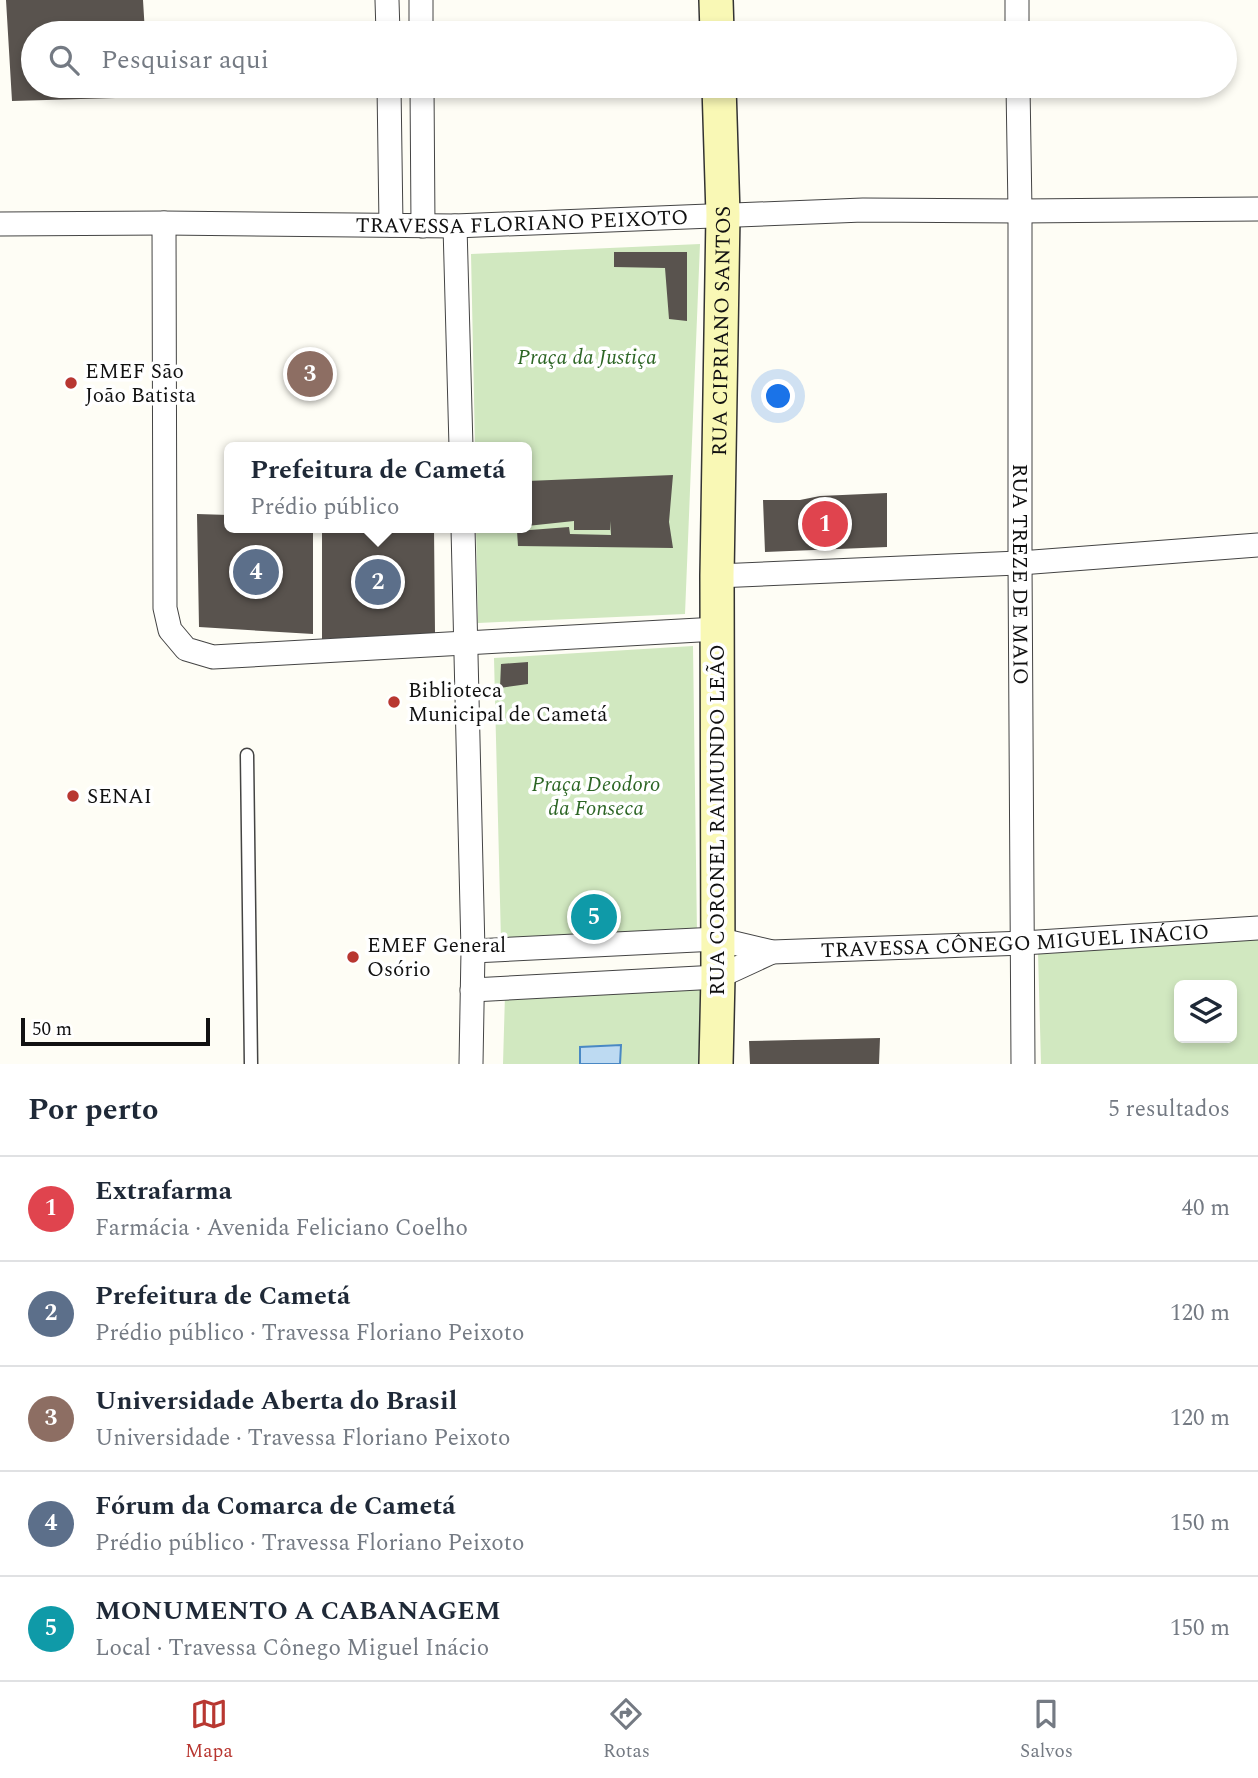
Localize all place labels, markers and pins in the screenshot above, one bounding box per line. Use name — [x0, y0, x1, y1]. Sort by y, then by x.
pin: 3 — [287, 348, 333, 400]
place label: EMEF São João Batista — [85, 356, 196, 412]
marker: EMEF São João Batista — [63, 375, 79, 391]
pin: 1 — [802, 498, 848, 550]
pin: 4 — [233, 546, 279, 598]
pin: 2 — [355, 556, 401, 608]
place label: Biblioteca Municipal de Cametá — [408, 675, 608, 731]
marker: Biblioteca Municipal de Cametá — [386, 694, 402, 710]
place label: SENAI — [87, 781, 152, 813]
marker: SENAI — [65, 788, 81, 804]
pin: 5 — [571, 891, 617, 943]
place label: EMEF General Osório — [367, 930, 506, 986]
marker: EMEF General Osório — [345, 949, 361, 965]

